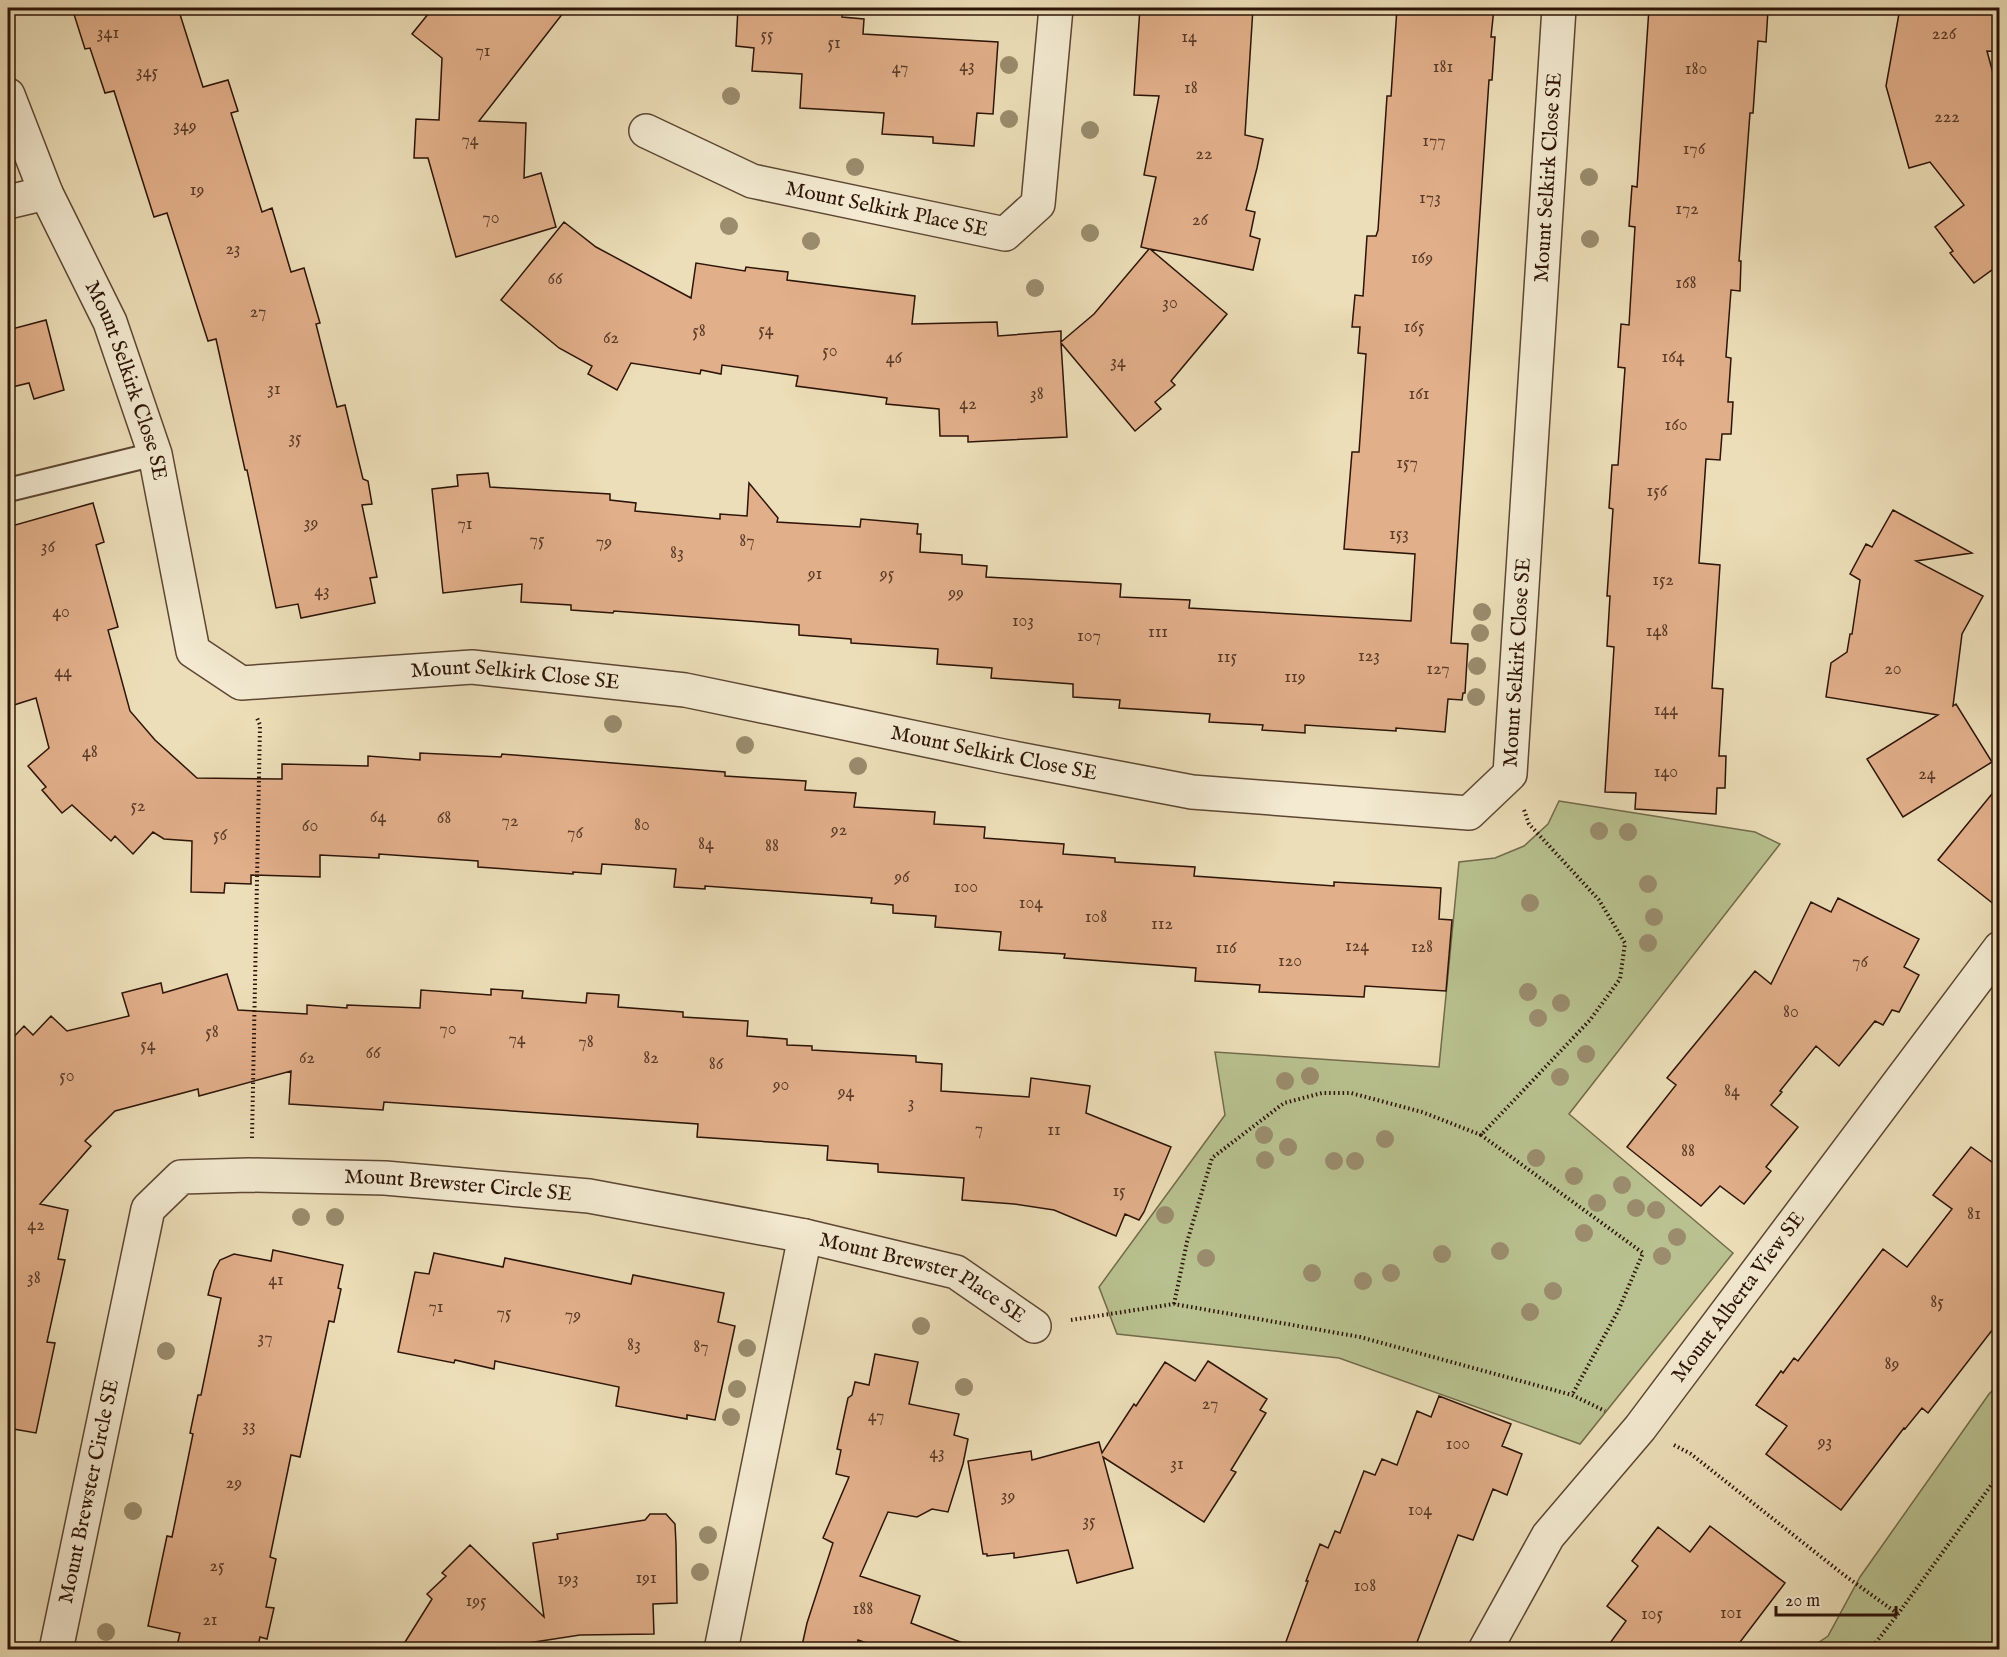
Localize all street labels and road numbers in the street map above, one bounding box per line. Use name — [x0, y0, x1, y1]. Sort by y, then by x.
street label: Mount Selkirk Close SE — [1528, 72, 1568, 283]
street label: Mount Selkirk Place SE — [783, 175, 991, 244]
street label: Mount Selkirk Close SE — [78, 276, 173, 483]
street label: Mount Selkirk Close SE — [1497, 557, 1537, 768]
street label: Mount Selkirk Close SE — [410, 653, 621, 696]
street label: Mount Selkirk Close SE — [888, 720, 1099, 787]
street label: Mount Brewster Circle SE — [344, 1164, 573, 1208]
street label: Mount Alberta View SE — [1666, 1206, 1811, 1388]
street label: Mount Brewster Place SE — [817, 1226, 1031, 1330]
street label: Mount Brewster Circle SE — [53, 1377, 126, 1606]

